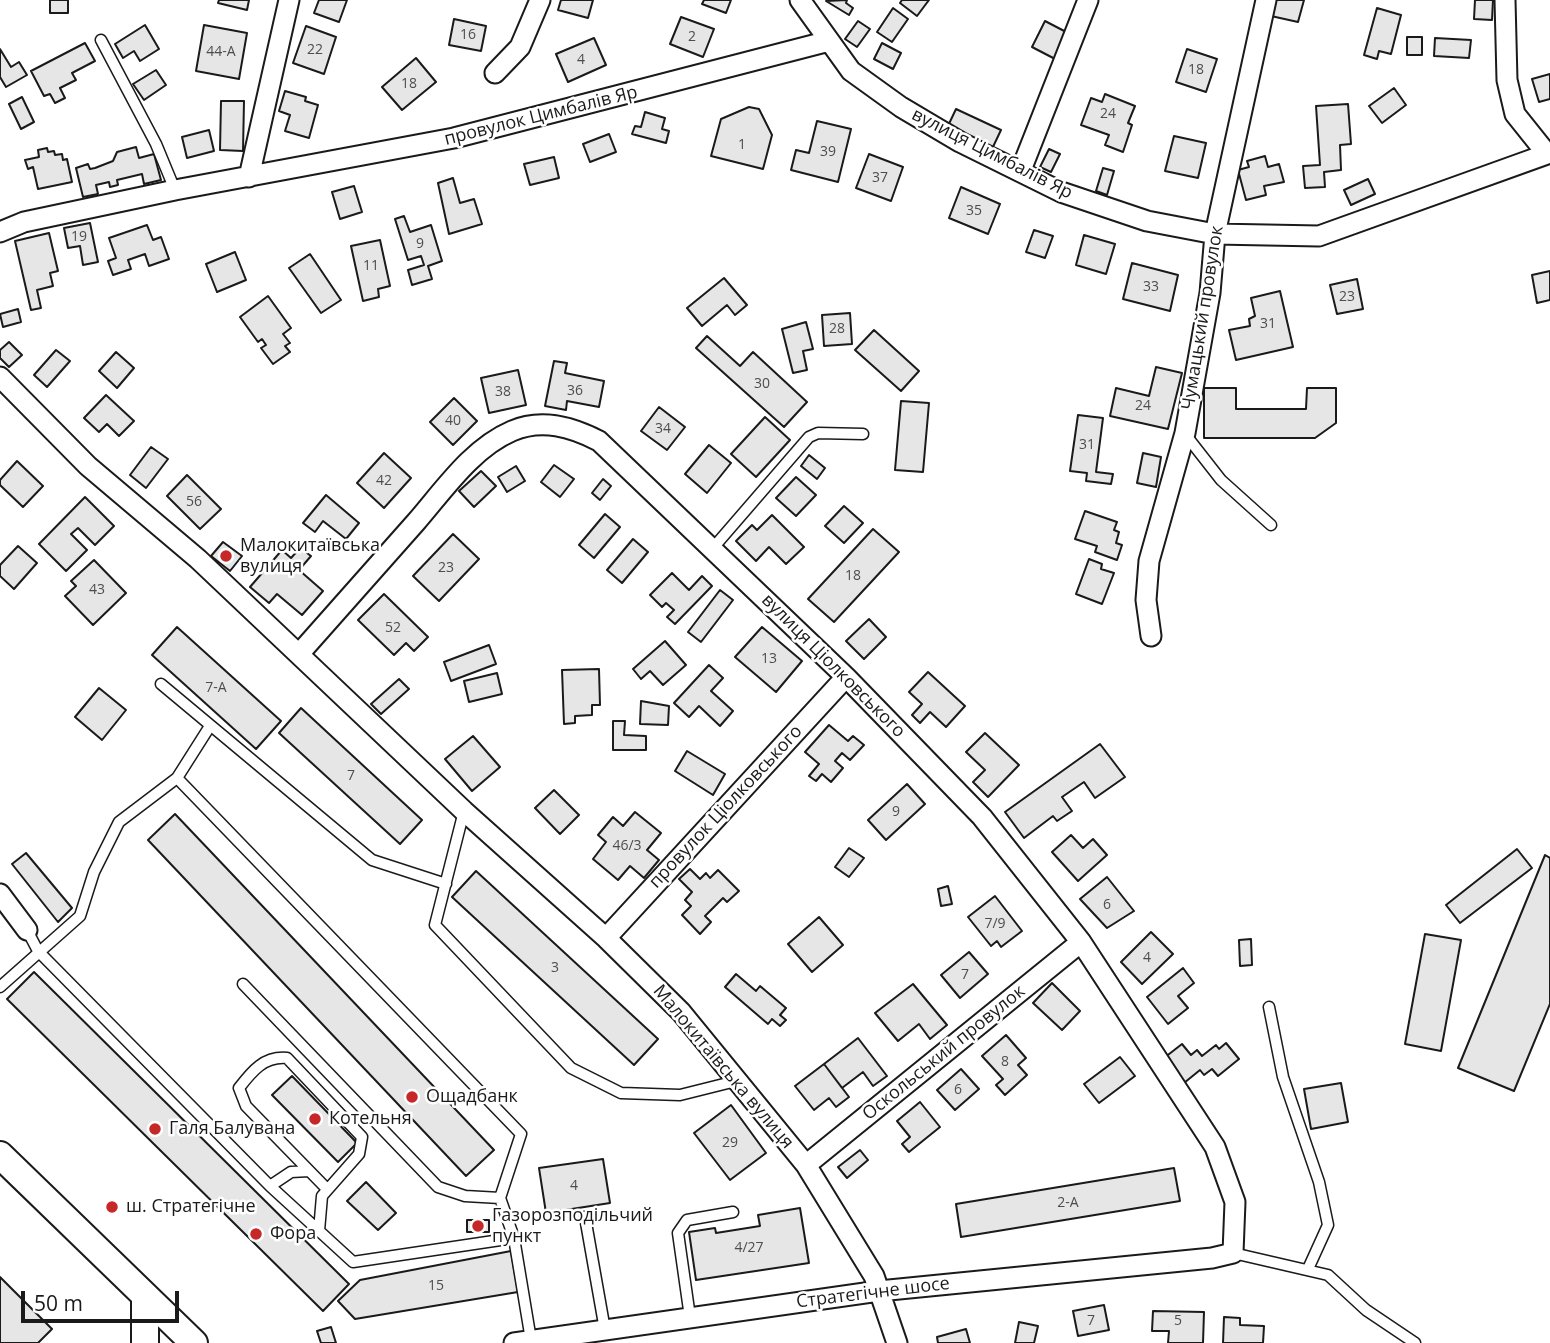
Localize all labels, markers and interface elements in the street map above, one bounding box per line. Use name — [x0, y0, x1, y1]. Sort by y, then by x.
house number: 16 — [460, 27, 476, 43]
house number: 2 — [688, 29, 696, 45]
house number: 22 — [307, 42, 323, 58]
house number: 44-А — [206, 44, 236, 60]
house number: 4 — [577, 52, 585, 68]
house number: 18 — [1188, 62, 1204, 78]
house number: 18 — [401, 76, 417, 92]
street label: провулок Цимбалів Яр — [442, 82, 640, 150]
street label: вулиця Цимбалів Яр — [908, 104, 1076, 204]
house number: 24 — [1100, 106, 1116, 122]
house number: 1 — [738, 137, 746, 153]
house number: 39 — [820, 144, 836, 160]
house number: 37 — [872, 170, 888, 186]
house number: 35 — [966, 203, 982, 219]
street label: Чумацький провулок — [1178, 224, 1228, 412]
house number: 19 — [71, 229, 87, 245]
house number: 9 — [416, 236, 424, 252]
house number: 11 — [363, 258, 379, 274]
house number: 33 — [1143, 279, 1159, 295]
house number: 23 — [1339, 289, 1355, 305]
house number: 31 — [1260, 316, 1276, 332]
house number: 28 — [829, 321, 845, 337]
house number: 30 — [754, 376, 770, 392]
house number: 36 — [567, 383, 583, 399]
house number: 38 — [495, 384, 511, 400]
house number: 24 — [1135, 398, 1151, 414]
house number: 40 — [445, 413, 461, 429]
house number: 34 — [655, 421, 671, 437]
house number: 31 — [1079, 437, 1095, 453]
house number: 42 — [376, 473, 392, 489]
house number: 56 — [186, 494, 202, 510]
place label: Малокитаївська вулиця — [240, 535, 380, 578]
marker: Малокитаївська вулиця — [218, 548, 234, 564]
house number: 23 — [438, 560, 454, 576]
house number: 18 — [845, 568, 861, 584]
house number: 43 — [89, 582, 105, 598]
street label: вулиця Ціолковського — [757, 590, 909, 742]
house number: 52 — [385, 620, 401, 636]
house number: 13 — [761, 651, 777, 667]
house number: 7-А — [205, 680, 227, 696]
street label: провулок Ціолковського — [645, 721, 807, 893]
house number: 7 — [347, 768, 355, 784]
house number: 9 — [892, 804, 900, 820]
house number: 46/3 — [612, 838, 642, 854]
house number: 6 — [1103, 897, 1111, 913]
house number: 7/9 — [984, 916, 1006, 932]
house number: 4 — [1143, 950, 1151, 966]
house number: 3 — [551, 960, 559, 976]
house number: 7 — [961, 967, 969, 983]
street label: Малокитаївська вулиця — [648, 981, 798, 1153]
street label: Оскольський провулок — [858, 981, 1030, 1125]
house number: 8 — [1001, 1054, 1009, 1070]
house number: 6 — [954, 1082, 962, 1098]
place label: Ощадбанк — [426, 1086, 518, 1108]
marker: Ощадбанк — [404, 1089, 420, 1105]
place label: Котельня — [329, 1108, 412, 1130]
marker: Котельня — [307, 1111, 323, 1127]
place label: Галя Балувана — [169, 1118, 295, 1140]
marker: Галя Балувана — [147, 1121, 163, 1137]
house number: 29 — [722, 1135, 738, 1151]
house number: 4 — [570, 1178, 578, 1194]
house number: 2-А — [1057, 1195, 1079, 1211]
place label: ш. Стратегічне — [126, 1196, 256, 1218]
marker: ш. Стратегічне — [104, 1199, 120, 1215]
place label: Газорозподільчий пункт — [492, 1205, 653, 1248]
marker: Газорозподільчий пункт — [470, 1218, 486, 1234]
place label: Фора — [270, 1223, 316, 1245]
marker: Фора — [248, 1226, 264, 1242]
house number: 4/27 — [734, 1240, 764, 1256]
street label: Стратегічне шосе — [795, 1273, 951, 1313]
scale bar — [24, 1276, 182, 1320]
house number: 15 — [428, 1278, 444, 1294]
text: 50 m — [34, 1289, 83, 1317]
house number: 7 — [1087, 1313, 1095, 1329]
house number: 5 — [1174, 1313, 1182, 1329]

